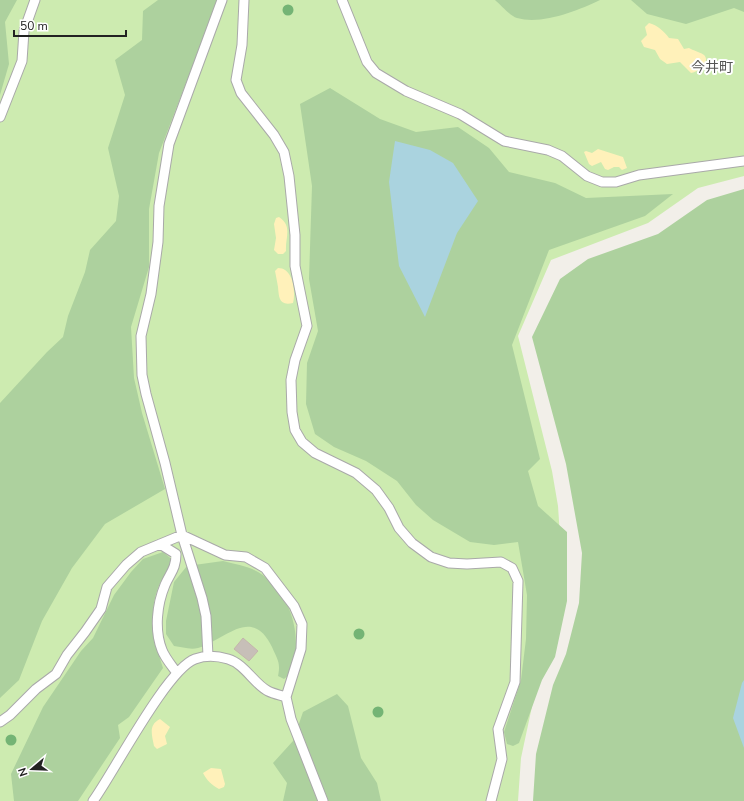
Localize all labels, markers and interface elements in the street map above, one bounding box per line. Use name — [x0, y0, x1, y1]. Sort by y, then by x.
scale bar — [14, 12, 126, 38]
text: 50 m — [20, 18, 48, 34]
district label: 今井町 — [691, 58, 733, 77]
north arrow — [12, 749, 52, 789]
text: N — [15, 766, 31, 778]

